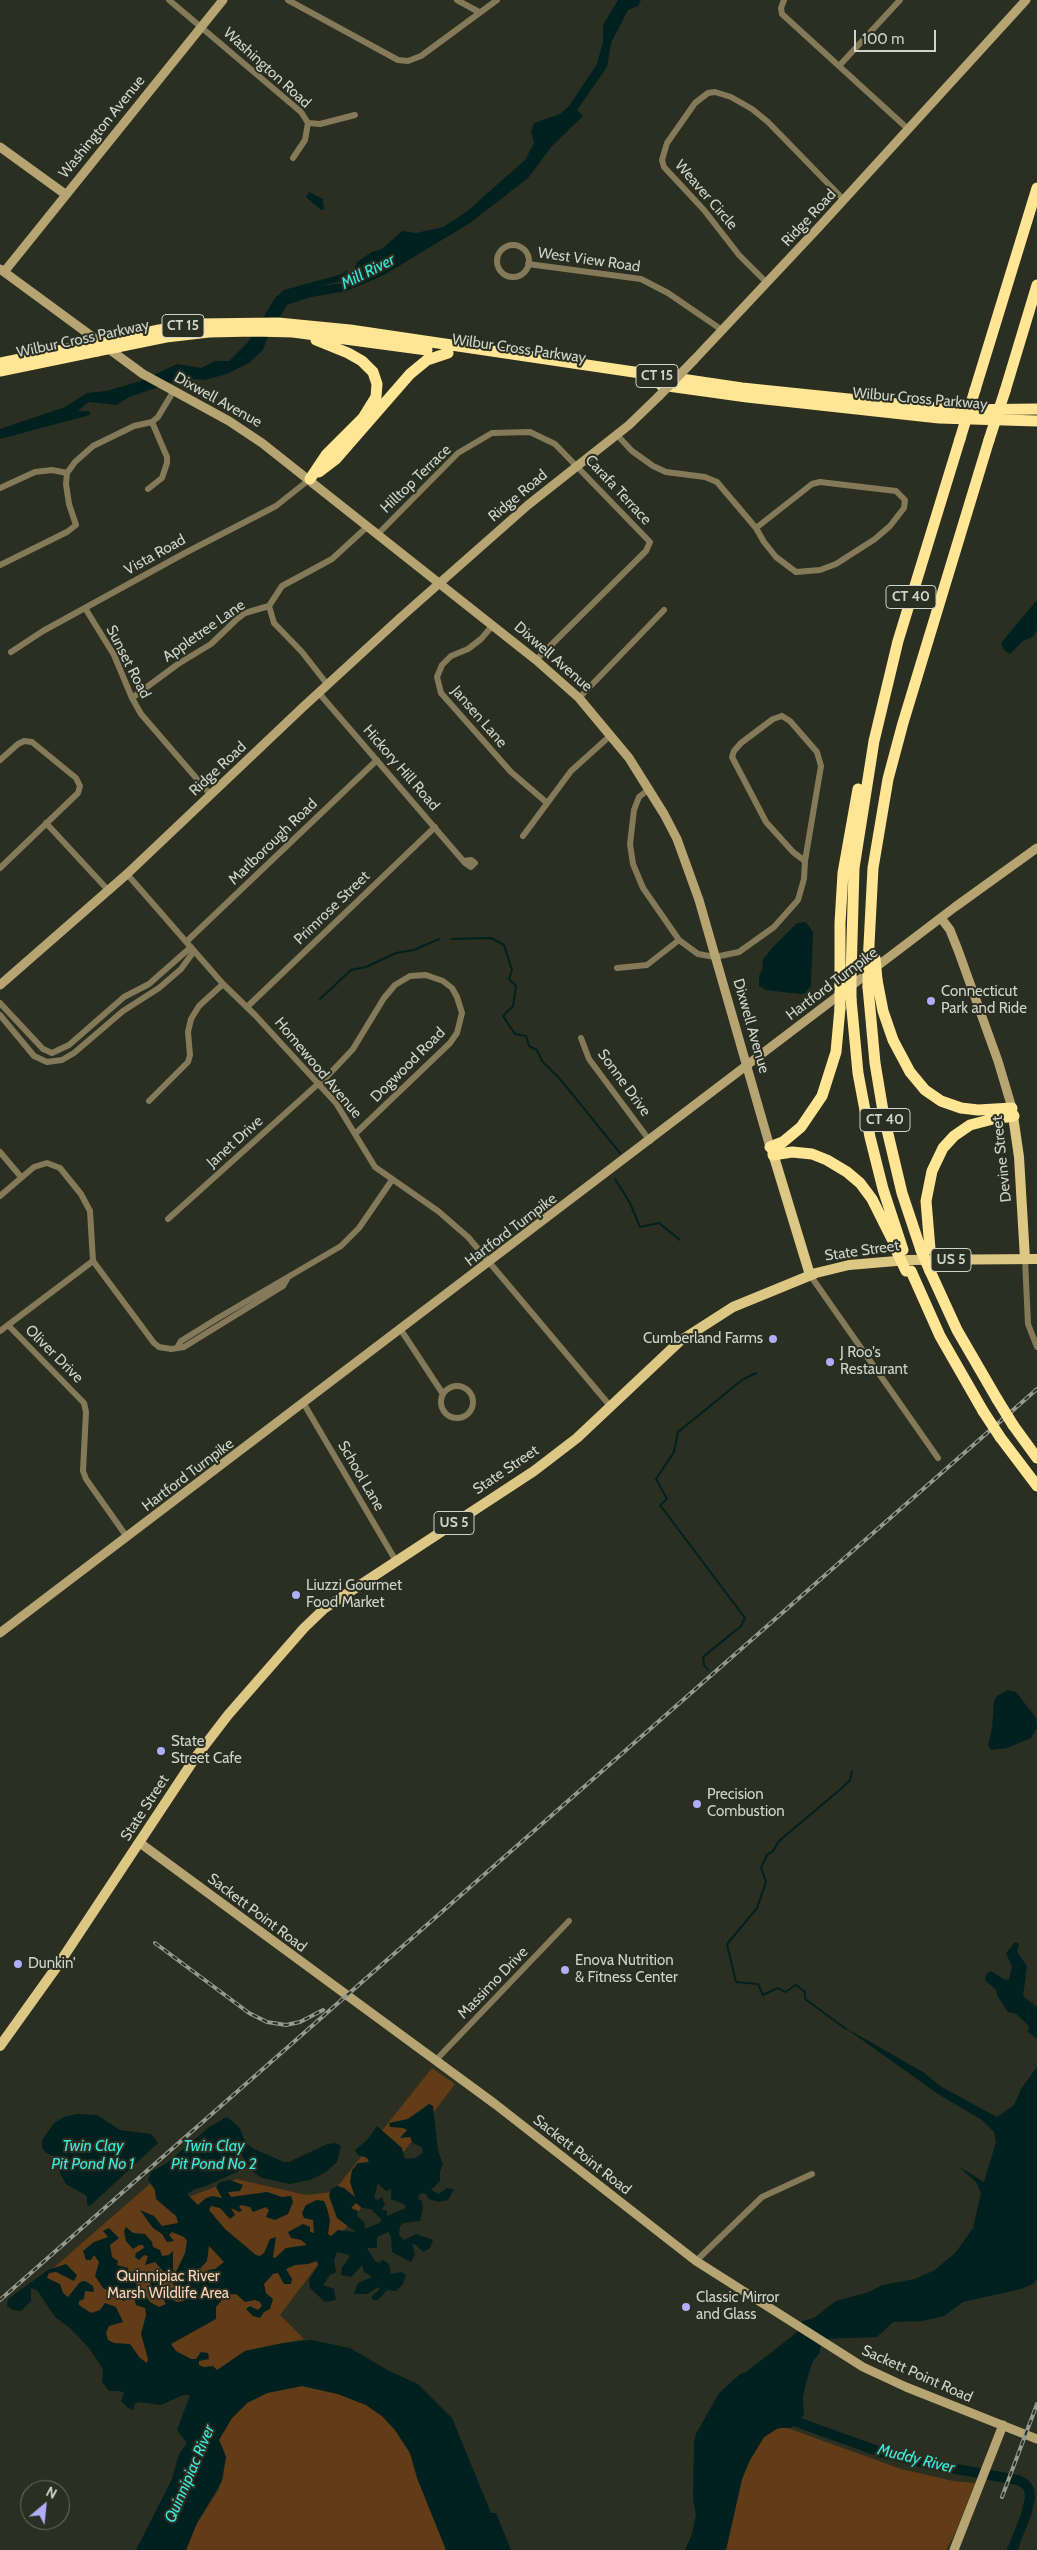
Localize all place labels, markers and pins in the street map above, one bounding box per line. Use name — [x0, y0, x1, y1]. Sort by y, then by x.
place label: Connecticut Park and Ride — [941, 983, 1027, 1018]
marker: Connecticut Park and Ride — [925, 995, 937, 1007]
place label: Cumberland Farms — [643, 1330, 763, 1348]
marker: Cumberland Farms — [767, 1333, 779, 1345]
place label: J Roo's Restaurant — [840, 1344, 908, 1379]
marker: J Roo's Restaurant — [824, 1356, 836, 1368]
place label: Liuzzi Gourmet Food Market — [306, 1577, 402, 1612]
marker: Liuzzi Gourmet Food Market — [290, 1589, 302, 1601]
place label: State Street Cafe — [171, 1733, 242, 1768]
marker: State Street Cafe — [155, 1745, 167, 1757]
place label: Precision Combustion — [707, 1786, 785, 1821]
marker: Precision Combustion — [691, 1798, 703, 1810]
place label: Enova Nutrition & Fitness Center — [575, 1952, 678, 1987]
place label: Dunkin' — [28, 1955, 76, 1973]
marker: Dunkin' — [12, 1958, 24, 1970]
marker: Enova Nutrition & Fitness Center — [559, 1964, 571, 1976]
place label: Classic Mirror and Glass — [696, 2289, 779, 2324]
marker: Classic Mirror and Glass — [680, 2301, 692, 2313]

